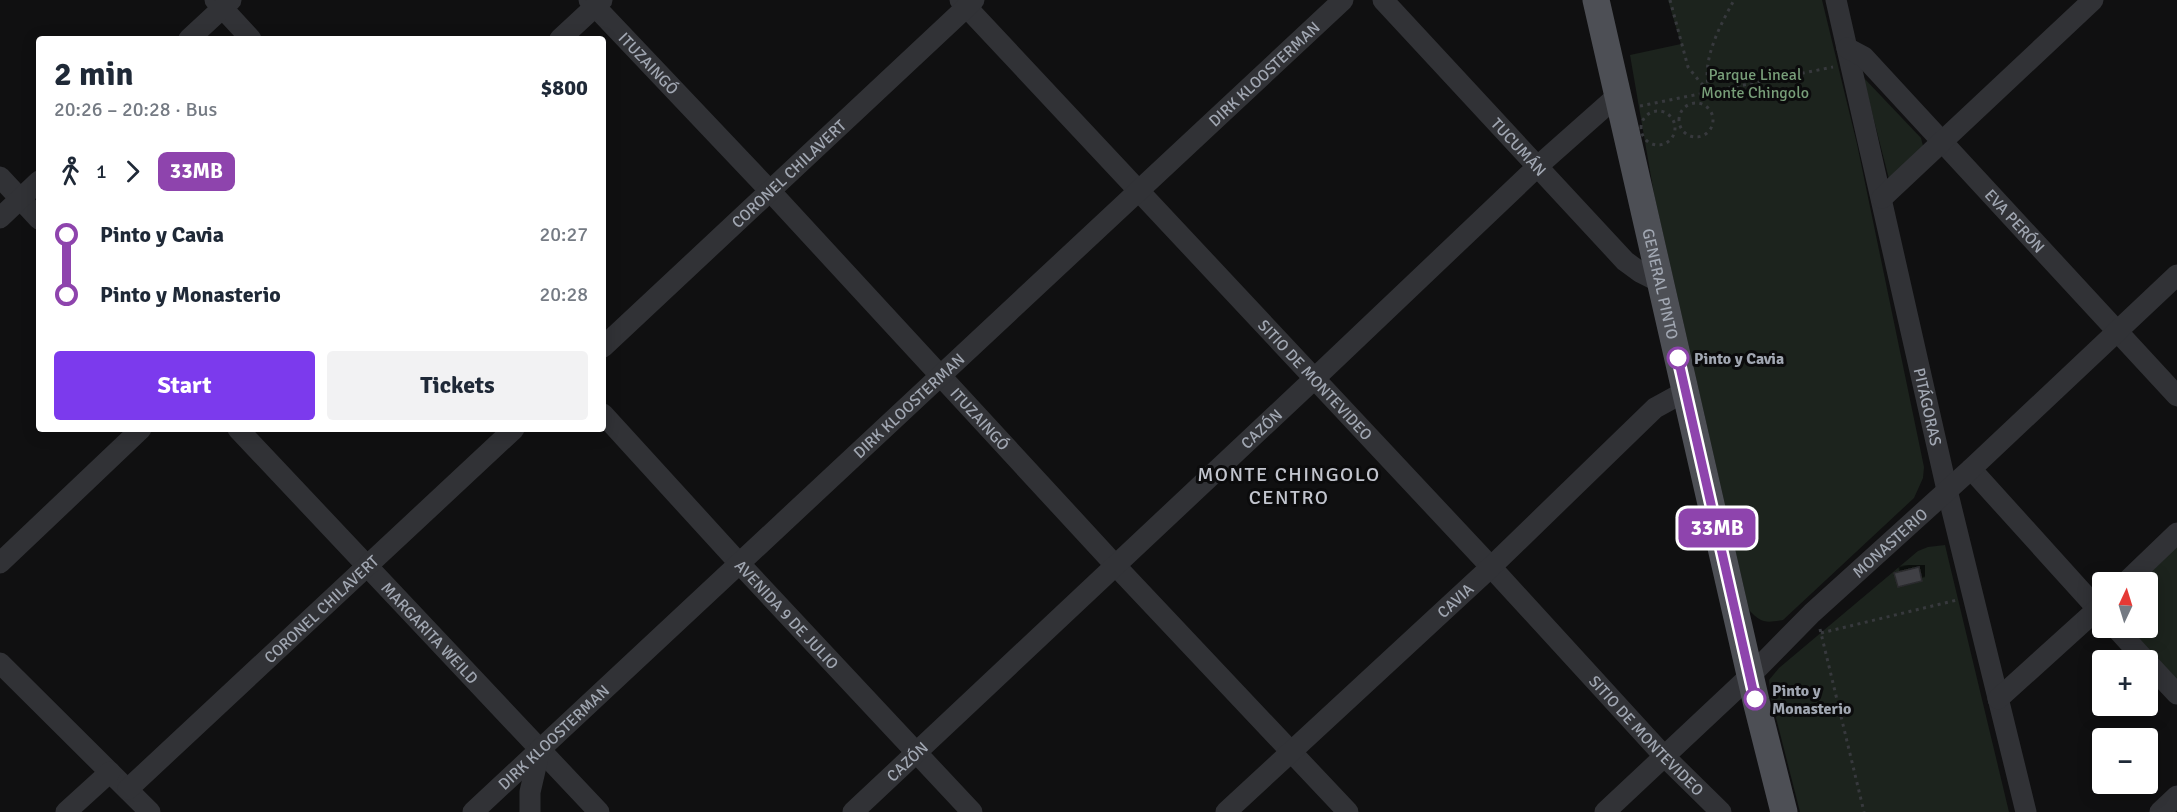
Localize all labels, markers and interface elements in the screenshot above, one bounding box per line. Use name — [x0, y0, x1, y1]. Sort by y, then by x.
street label: DIRK KLOOSTERMAN — [1205, 18, 1324, 131]
street label: ITUZAINGÓ — [614, 29, 682, 99]
text: 2 min — [54, 54, 134, 95]
park label: Parque Lineal Monte Chingolo — [1701, 65, 1809, 103]
text: $800 — [540, 74, 588, 101]
text: 20:26 – 20:28 · Bus — [54, 97, 217, 122]
street label: TUCUMÁN — [1486, 114, 1550, 181]
street label: CORONEL CHILAVERT — [728, 116, 851, 233]
icon: walk — [54, 155, 87, 188]
icon: forward — [116, 155, 149, 188]
text: 33MB — [170, 158, 223, 184]
text: 1 — [96, 159, 107, 184]
street label: EVA PERÓN — [1980, 185, 2049, 257]
text: Pinto y Cavia — [100, 221, 224, 248]
text: 20:27 — [539, 222, 588, 247]
street label: GENERAL PINTO — [1637, 227, 1682, 341]
text: Pinto y Monasterio — [100, 281, 281, 308]
text: 20:28 — [539, 282, 588, 307]
street label: SITIO DE MONTEVIDEO — [1253, 316, 1376, 445]
marker: Pinto y Cavia — [1667, 347, 1689, 369]
street label: DIRK KLOOSTERMAN — [850, 349, 969, 463]
place label: Pinto y Cavia — [1694, 349, 1784, 369]
button: Start — [54, 351, 315, 420]
button: Tickets — [327, 351, 588, 420]
street label: PITÁGORAS — [1909, 366, 1946, 448]
street label: ITUZAINGÓ — [946, 384, 1013, 455]
street label: CAZÓN — [1237, 405, 1287, 454]
district label: MONTE CHINGOLO CENTRO — [1197, 462, 1381, 510]
street label: MONASTERIO — [1849, 504, 1932, 582]
line badge: 33MB — [1675, 508, 1759, 548]
text: 33MB — [1690, 515, 1744, 541]
street label: CORONEL CHILAVERT — [260, 551, 383, 668]
street label: AVENIDA 9 DE JULIO — [730, 556, 842, 674]
north arrow — [2092, 572, 2158, 638]
map controls — [2092, 572, 2158, 794]
street label: MARGARITA WEILD — [377, 578, 482, 689]
street label: CAVIA — [1433, 579, 1478, 623]
button: + — [2092, 650, 2158, 716]
street label: SITIO DE MONTEVIDEO — [1584, 672, 1707, 800]
street label: DIRK KLOOSTERMAN — [494, 681, 614, 794]
place label: Pinto y Monasterio — [1772, 681, 1851, 719]
marker: Pinto y Monasterio — [1744, 688, 1766, 710]
button: − — [2092, 728, 2158, 794]
street label: CAZÓN — [883, 738, 933, 786]

